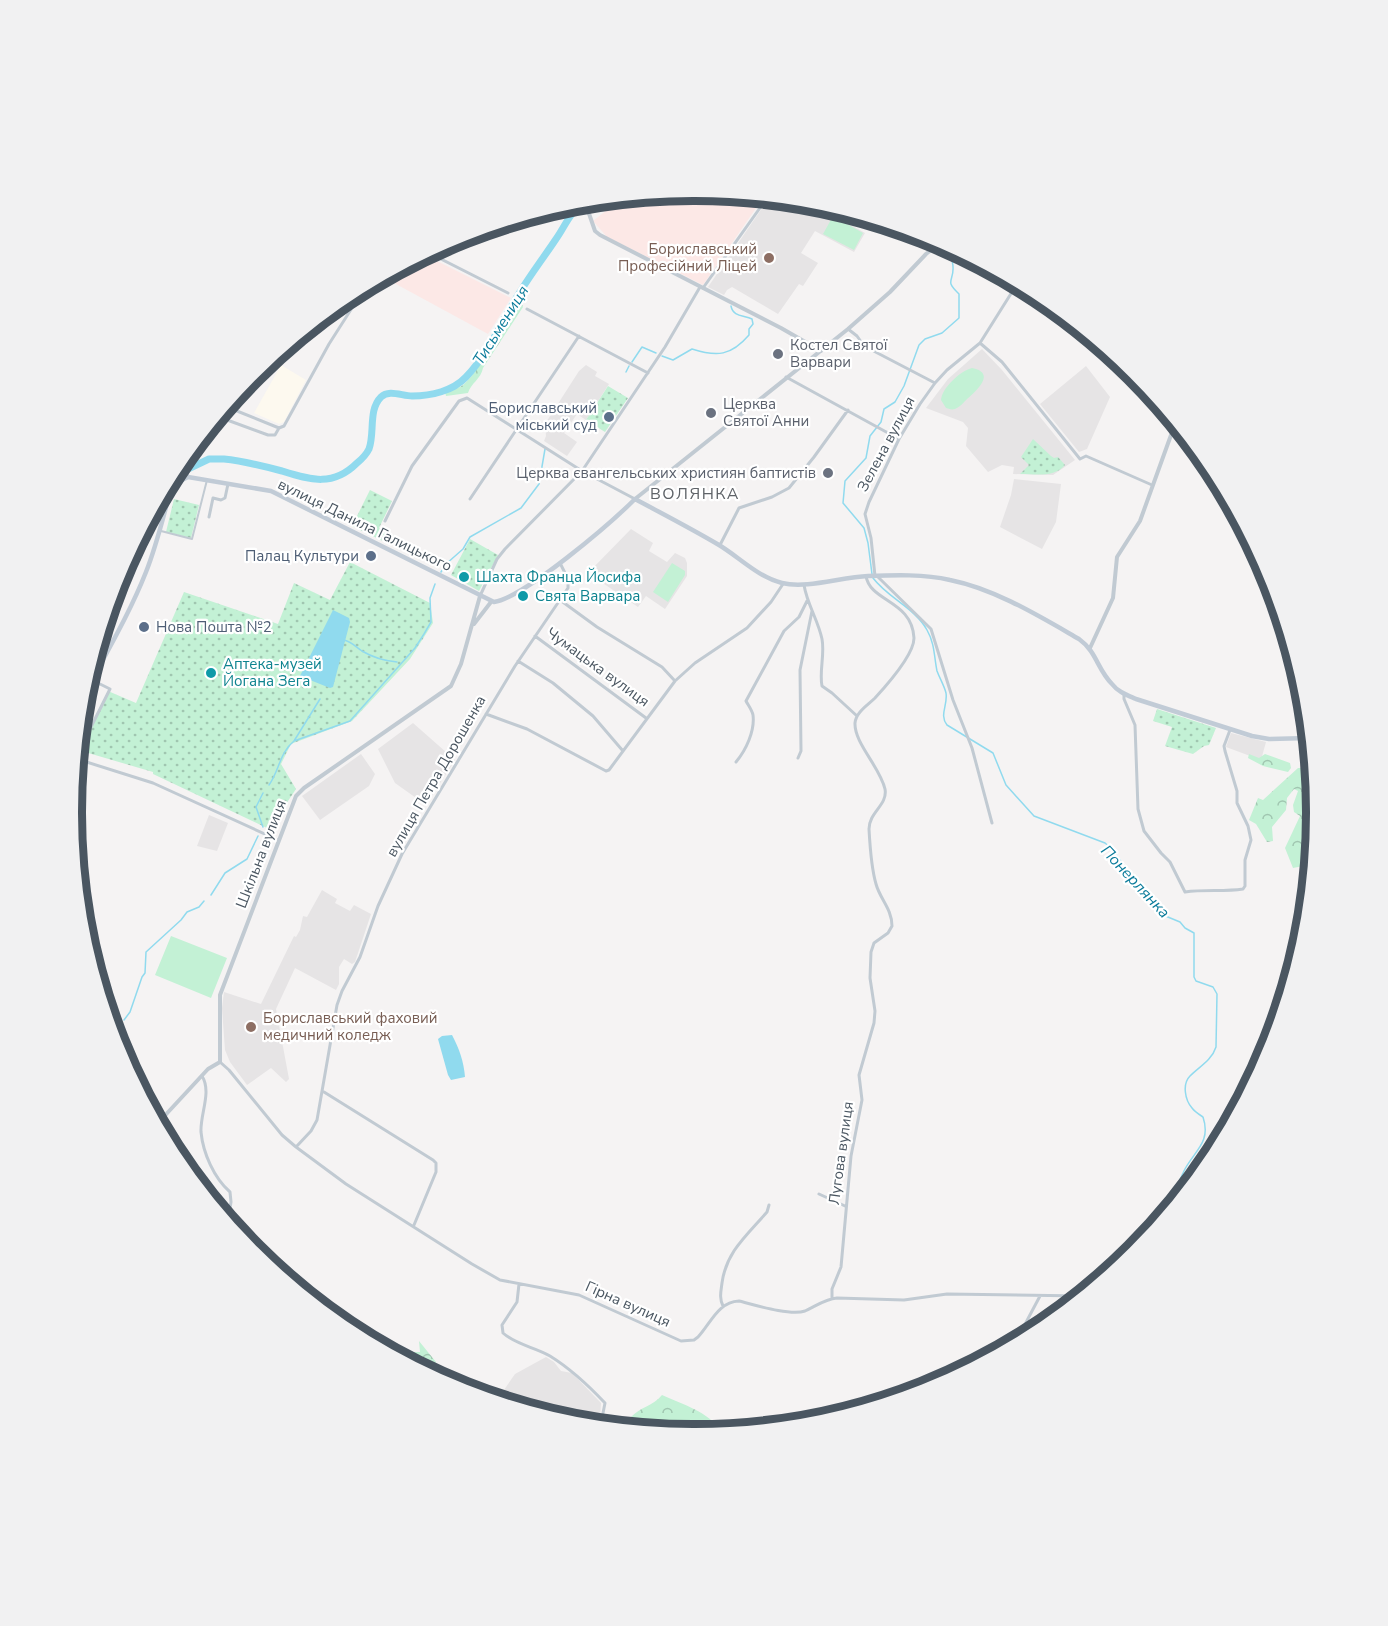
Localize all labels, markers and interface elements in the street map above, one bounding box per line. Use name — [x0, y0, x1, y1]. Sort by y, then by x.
place label: Бориславський Професійний Ліцей — [618, 239, 757, 276]
marker: Бориславський Професійний Ліцей — [762, 251, 776, 265]
water label: Тисьмениця — [468, 282, 534, 370]
place label: Костел Святої Варвари — [790, 335, 888, 372]
marker: Костел Святої Варвари — [771, 347, 785, 361]
street label: Зелена вулиця — [852, 393, 920, 495]
place label: Церква Святої Анни — [723, 394, 809, 431]
place label: Бориславський міський суд — [488, 398, 597, 435]
marker: Церква Святої Анни — [704, 406, 718, 420]
marker: Бориславський міський суд — [602, 410, 616, 424]
place label: Церква євангельських християн баптистів — [516, 463, 816, 483]
marker: Церква євангельських християн баптистів — [821, 466, 835, 480]
street label: вулиця Данила Галицького — [274, 474, 456, 576]
district label: ВОЛЯНКА — [650, 483, 740, 505]
place label: Палац Культури — [245, 546, 359, 566]
marker: Палац Культури — [364, 549, 378, 563]
place label: Шахта Франца Йосифа — [476, 567, 641, 587]
marker: Шахта Франца Йосифа — [457, 570, 471, 584]
place label: Свята Варвара — [535, 586, 640, 606]
marker: Свята Варвара — [516, 589, 530, 603]
place label: Нова Пошта №2 — [156, 617, 272, 637]
marker: Нова Пошта №2 — [137, 620, 151, 634]
street label: Чумацька вулиця — [542, 623, 654, 711]
place label: Аптека-музей Йогана Зега — [223, 654, 322, 691]
marker: Аптека-музей Йогана Зега — [204, 666, 218, 680]
street label: вулиця Петра Дорошенка — [382, 692, 490, 860]
street label: Шкільна вулиця — [231, 797, 291, 911]
water label: Понерлянка — [1096, 840, 1175, 923]
place label: Бориславський фаховий медичний коледж — [263, 1008, 438, 1045]
marker: Бориславський фаховий медичний коледж — [244, 1020, 258, 1034]
street label: Лугова вулиця — [824, 1100, 858, 1206]
street label: Гірна вулиця — [582, 1276, 674, 1332]

